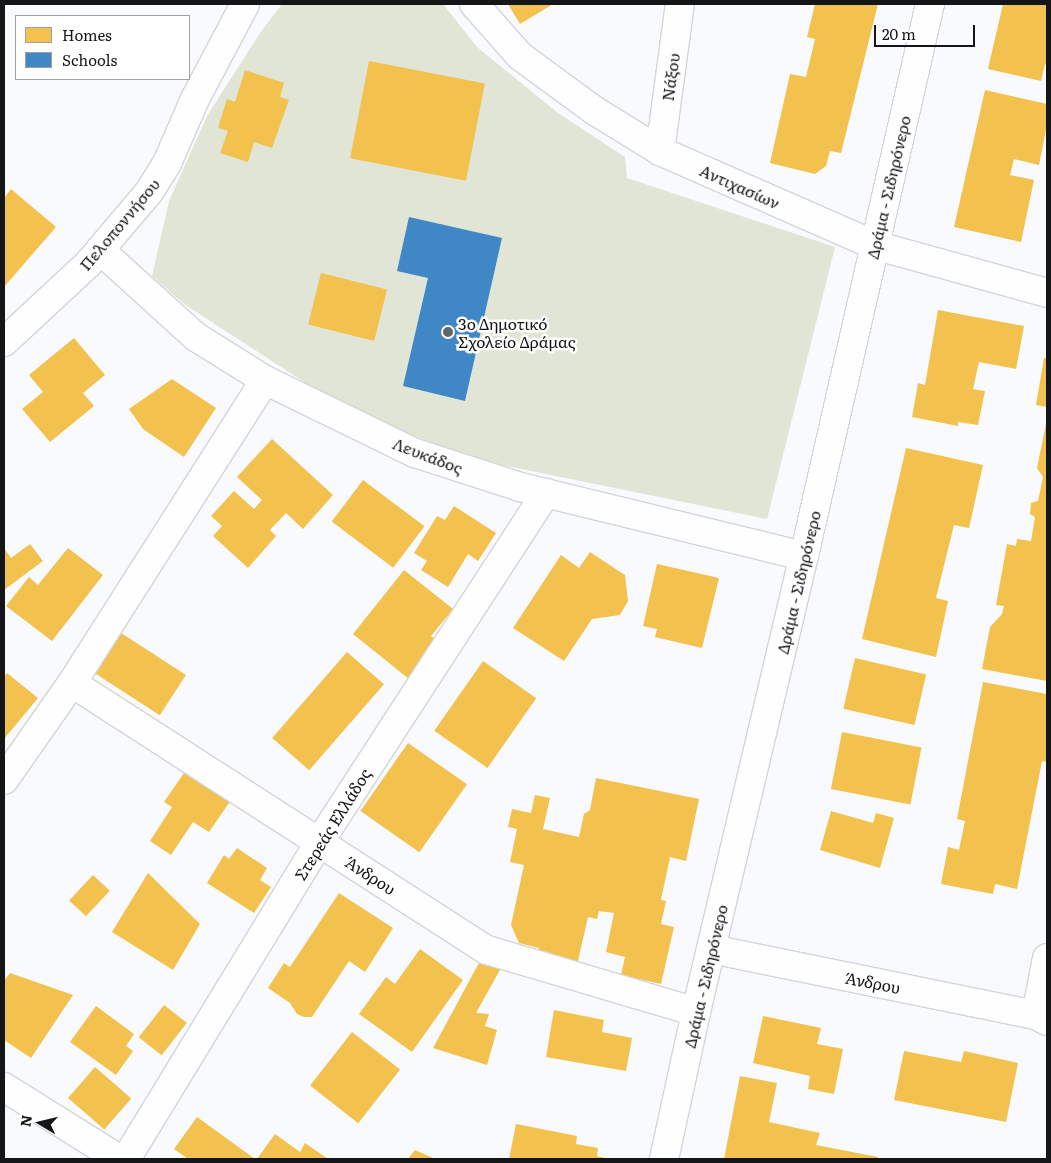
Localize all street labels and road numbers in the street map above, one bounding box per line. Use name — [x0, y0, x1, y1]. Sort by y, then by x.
street label: Νάξου — [657, 52, 683, 102]
street label: Δράμα - Σιδηρόνερο — [862, 113, 914, 261]
street label: Αντιχασίων — [697, 160, 783, 212]
street label: Πελοποννήσου — [75, 174, 163, 274]
street label: Λευκάδος — [390, 433, 466, 477]
street label: Δράμα - Σιδηρόνερο — [772, 508, 824, 656]
street label: Στερεάς Ελλάδος — [290, 764, 374, 884]
street label: Άνδρου — [342, 852, 400, 898]
street label: Δράμα - Σιδηρόνερο — [679, 902, 731, 1050]
street label: Άνδρου — [844, 967, 902, 997]

